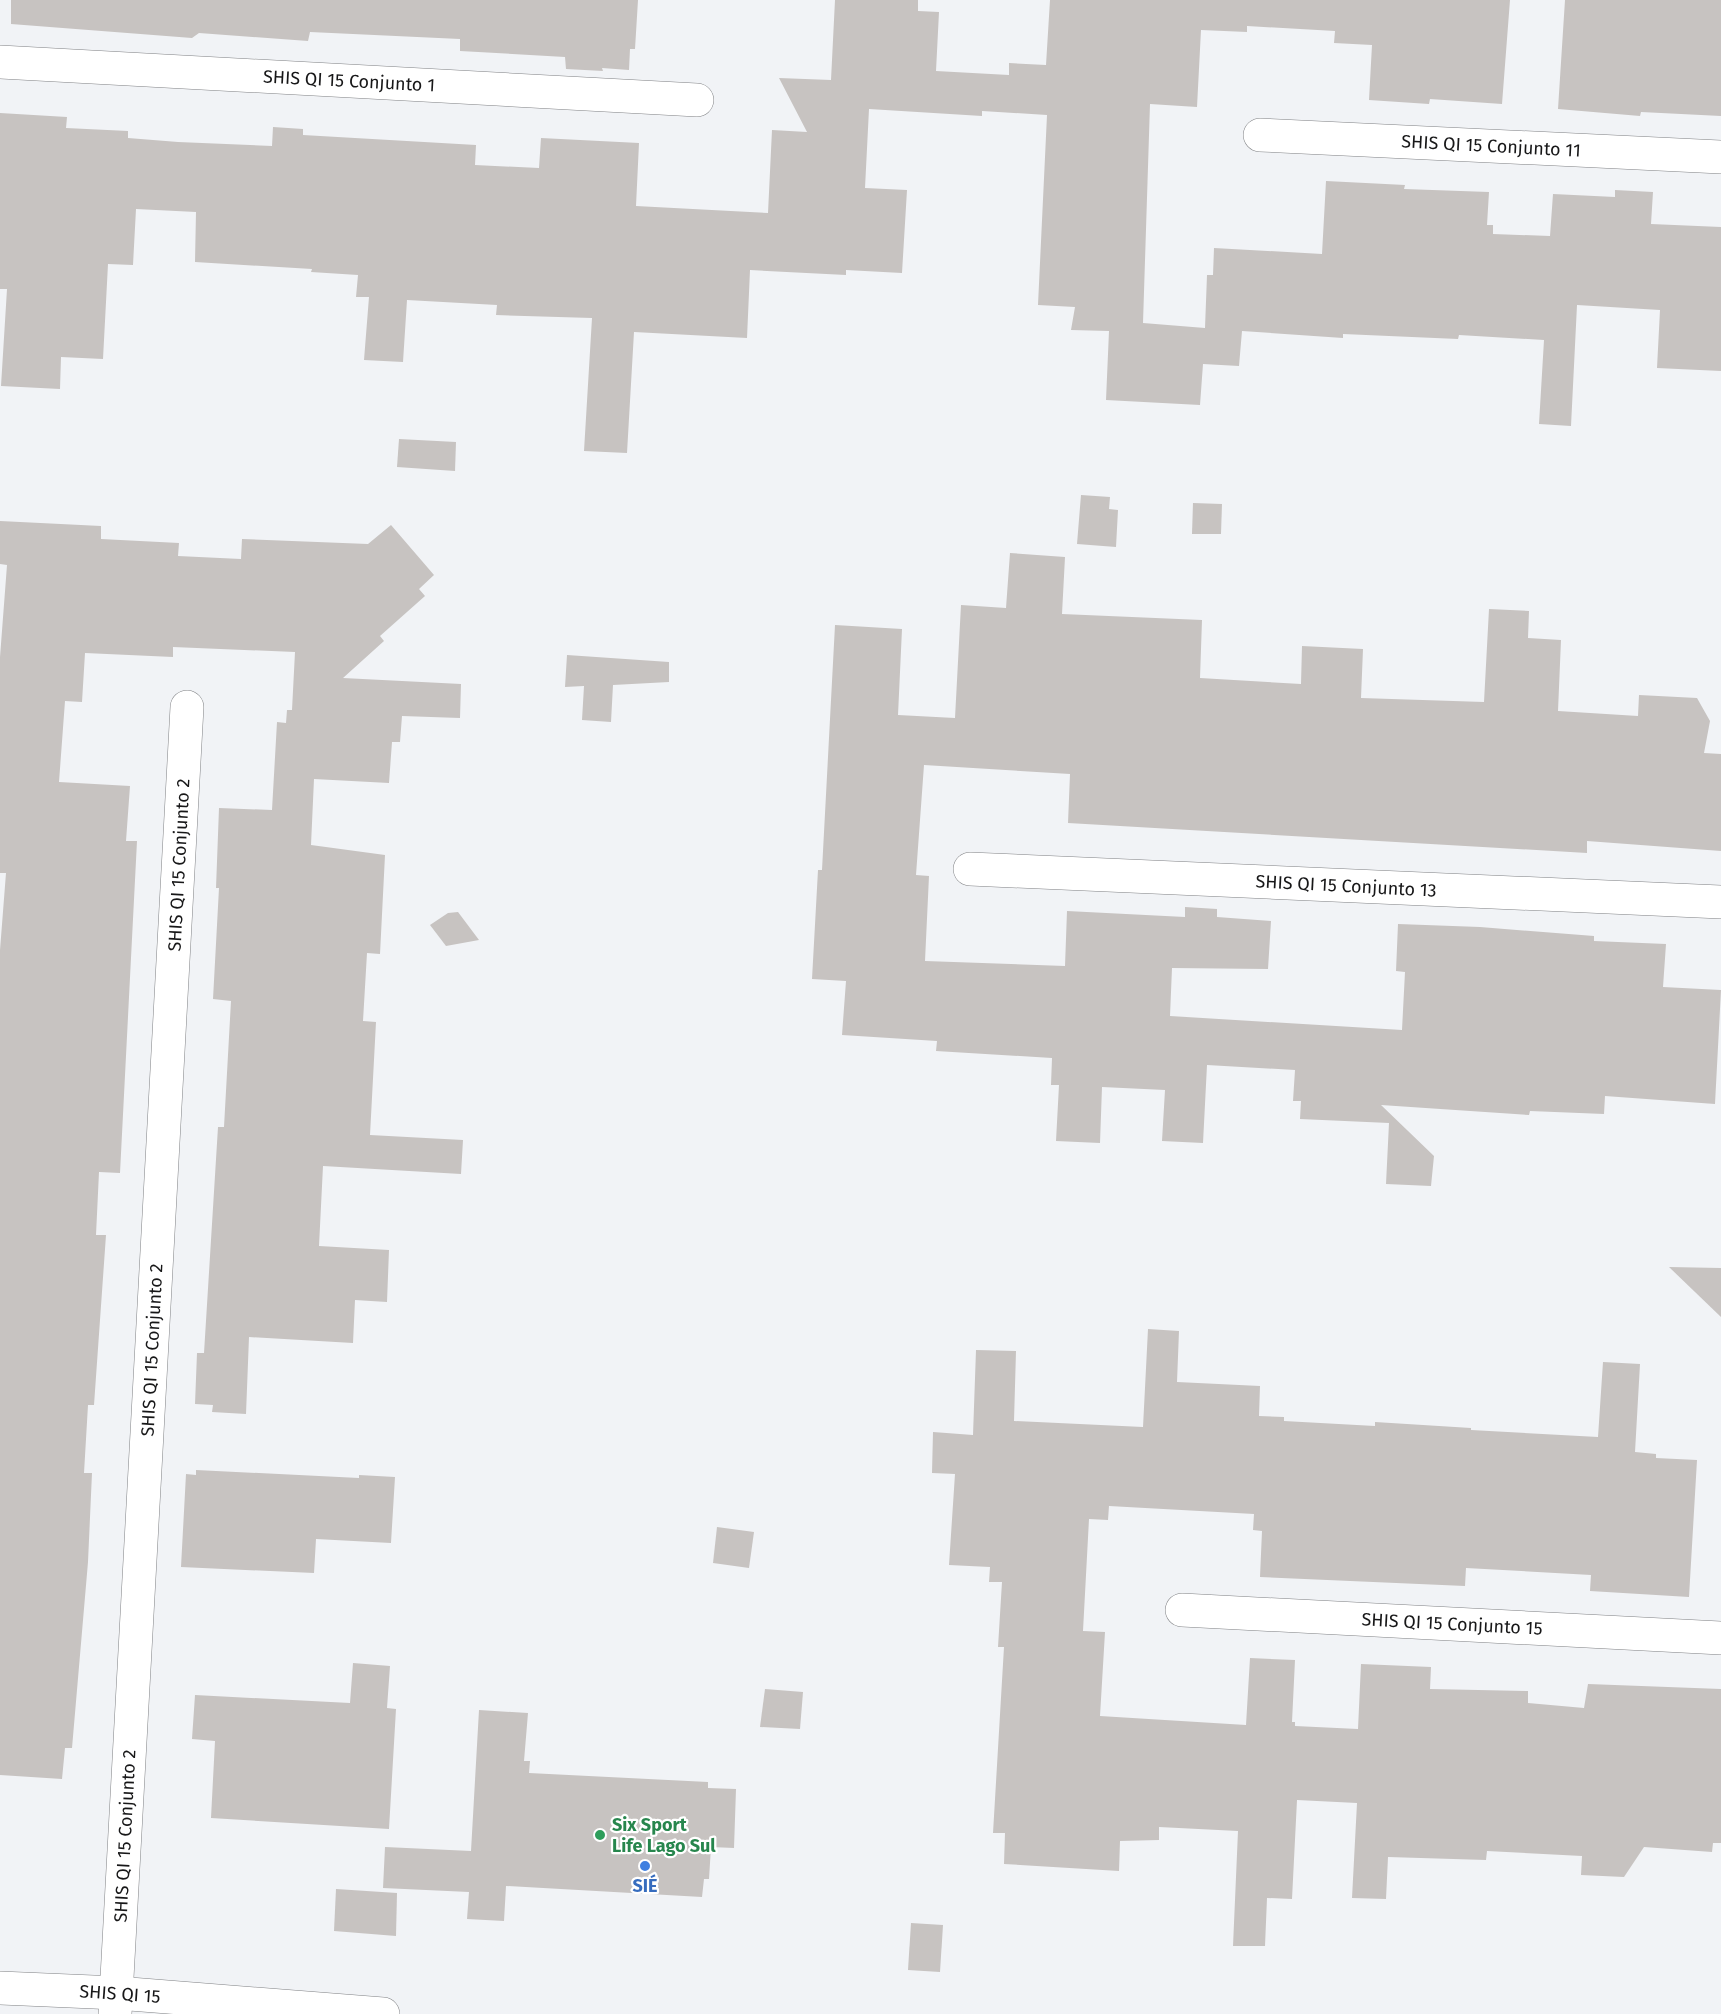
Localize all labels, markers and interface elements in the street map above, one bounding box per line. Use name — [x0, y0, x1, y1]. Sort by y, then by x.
street label: SHIS QI 15 Conjunto 1 — [262, 66, 436, 96]
street label: SHIS QI 15 Conjunto 11 — [1401, 130, 1581, 162]
street label: SHIS QI 15 Conjunto 2 — [163, 778, 195, 952]
street label: SHIS QI 15 Conjunto 13 — [1255, 870, 1437, 902]
street label: SHIS QI 15 Conjunto 2 — [136, 1263, 168, 1437]
street label: SHIS QI 15 Conjunto 15 — [1361, 1608, 1543, 1640]
street label: SHIS QI 15 Conjunto 2 — [109, 1749, 141, 1923]
place label: Six Sport Life Lago Sul — [612, 1814, 716, 1857]
marker: Six Sport Life Lago Sul — [593, 1828, 607, 1842]
marker: SIÉ — [638, 1859, 652, 1873]
place label: SIÉ — [632, 1874, 658, 1897]
street label: SHIS QI 15 — [79, 1980, 161, 2008]

